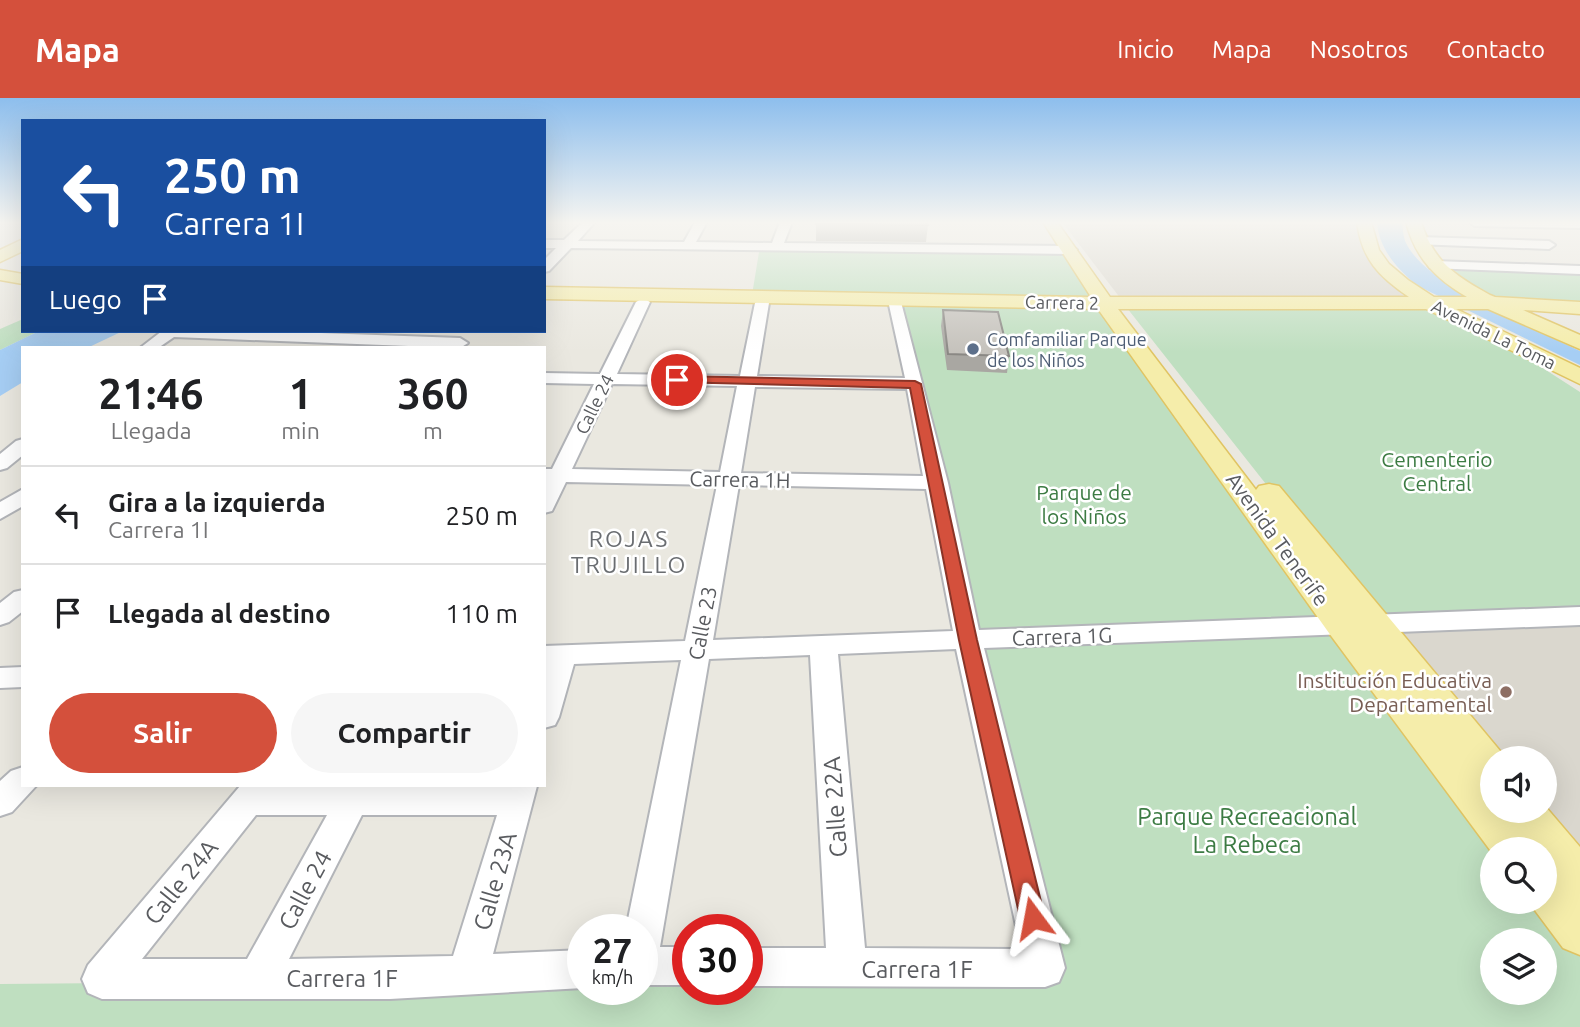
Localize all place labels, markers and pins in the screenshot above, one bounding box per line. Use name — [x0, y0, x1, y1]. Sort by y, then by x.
place label: Comfamiliar Parque de los Niños — [987, 329, 1147, 370]
marker: Comfamiliar Parque de los Niños — [965, 341, 981, 357]
pin — [647, 350, 707, 410]
place label: Institución Educativa Departamental — [1297, 668, 1492, 716]
marker: Institución Educativa Departamental — [1498, 684, 1514, 700]

